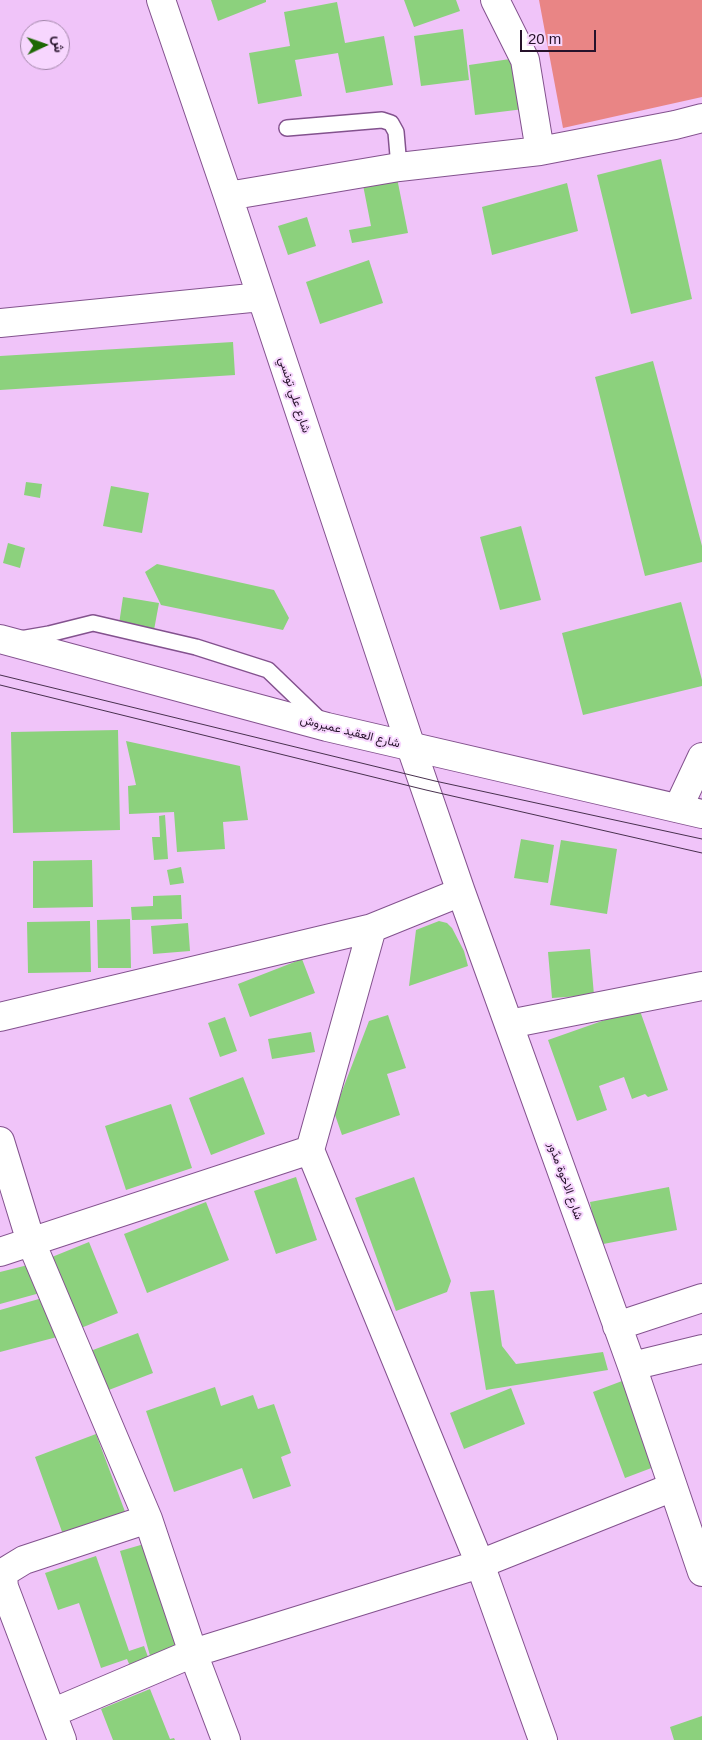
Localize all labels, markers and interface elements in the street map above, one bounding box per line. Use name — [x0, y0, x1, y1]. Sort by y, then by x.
north arrow — [20, 20, 70, 70]
scale bar — [522, 20, 598, 52]
text: 20 m — [528, 30, 561, 47]
text: ش — [51, 35, 67, 53]
street label: شارع علي تونسي — [275, 355, 313, 435]
street label: شارع العقيد عميروش — [299, 713, 401, 751]
street label: شارع الاخوة مدّور — [544, 1140, 586, 1222]

